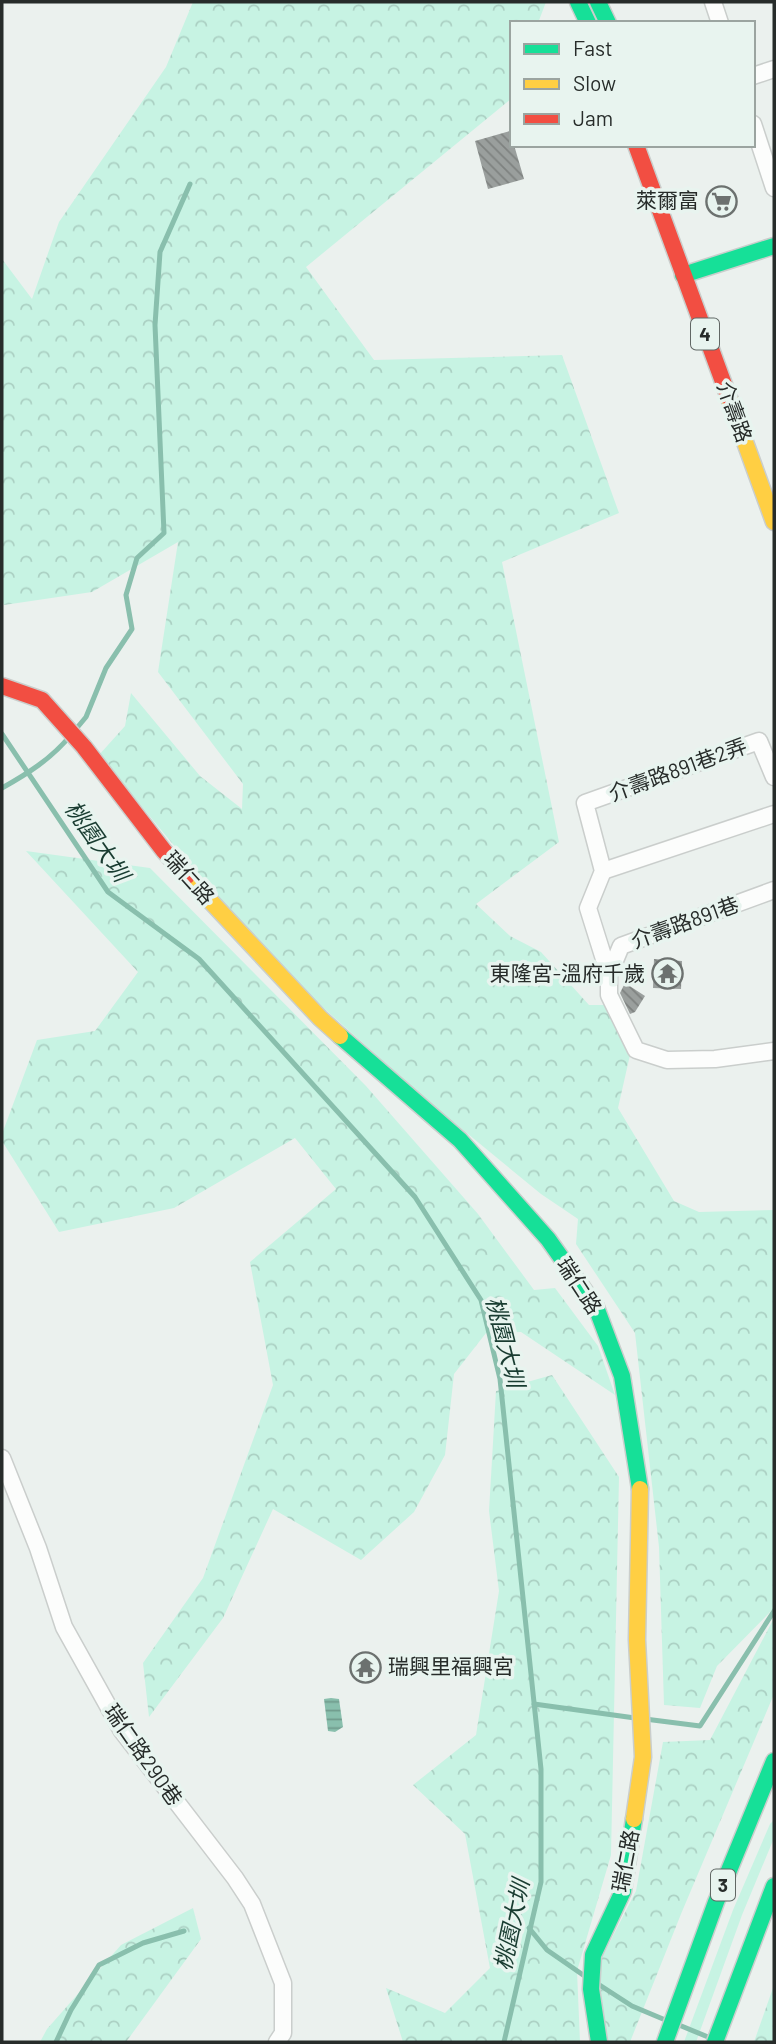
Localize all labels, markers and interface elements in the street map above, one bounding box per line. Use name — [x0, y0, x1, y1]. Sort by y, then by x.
legend — [510, 21, 755, 147]
text: Fast — [573, 35, 613, 60]
text: Slow — [573, 70, 616, 95]
text: Jam — [573, 105, 613, 130]
supermarket icon: 萊爾富 — [705, 184, 739, 218]
place label: 萊爾富 — [636, 187, 699, 212]
road number: 4 — [691, 318, 719, 350]
street label: 介壽路 — [713, 378, 758, 445]
street label: 介壽路891巷2弄 — [605, 732, 750, 805]
water label: 桃園大圳 — [60, 795, 137, 889]
street label: 瑞仁路 — [160, 845, 220, 909]
street label: 介壽路891巷 — [627, 891, 742, 953]
temple icon: 東隆宮-溫府千歲 — [651, 957, 685, 991]
place label: 東隆宮-溫府千歲 — [490, 960, 645, 985]
street label: 瑞仁路 — [553, 1252, 608, 1318]
water label: 桃園大圳 — [481, 1294, 531, 1393]
temple icon: 瑞興里福興宮 — [348, 1650, 382, 1684]
place label: 瑞興里福興宮 — [388, 1653, 514, 1678]
street label: 瑞仁路290巷 — [100, 1699, 188, 1810]
street label: 瑞仁路 — [606, 1827, 643, 1894]
road number: 3 — [711, 1870, 735, 1900]
water label: 桃園大圳 — [488, 1874, 535, 1973]

